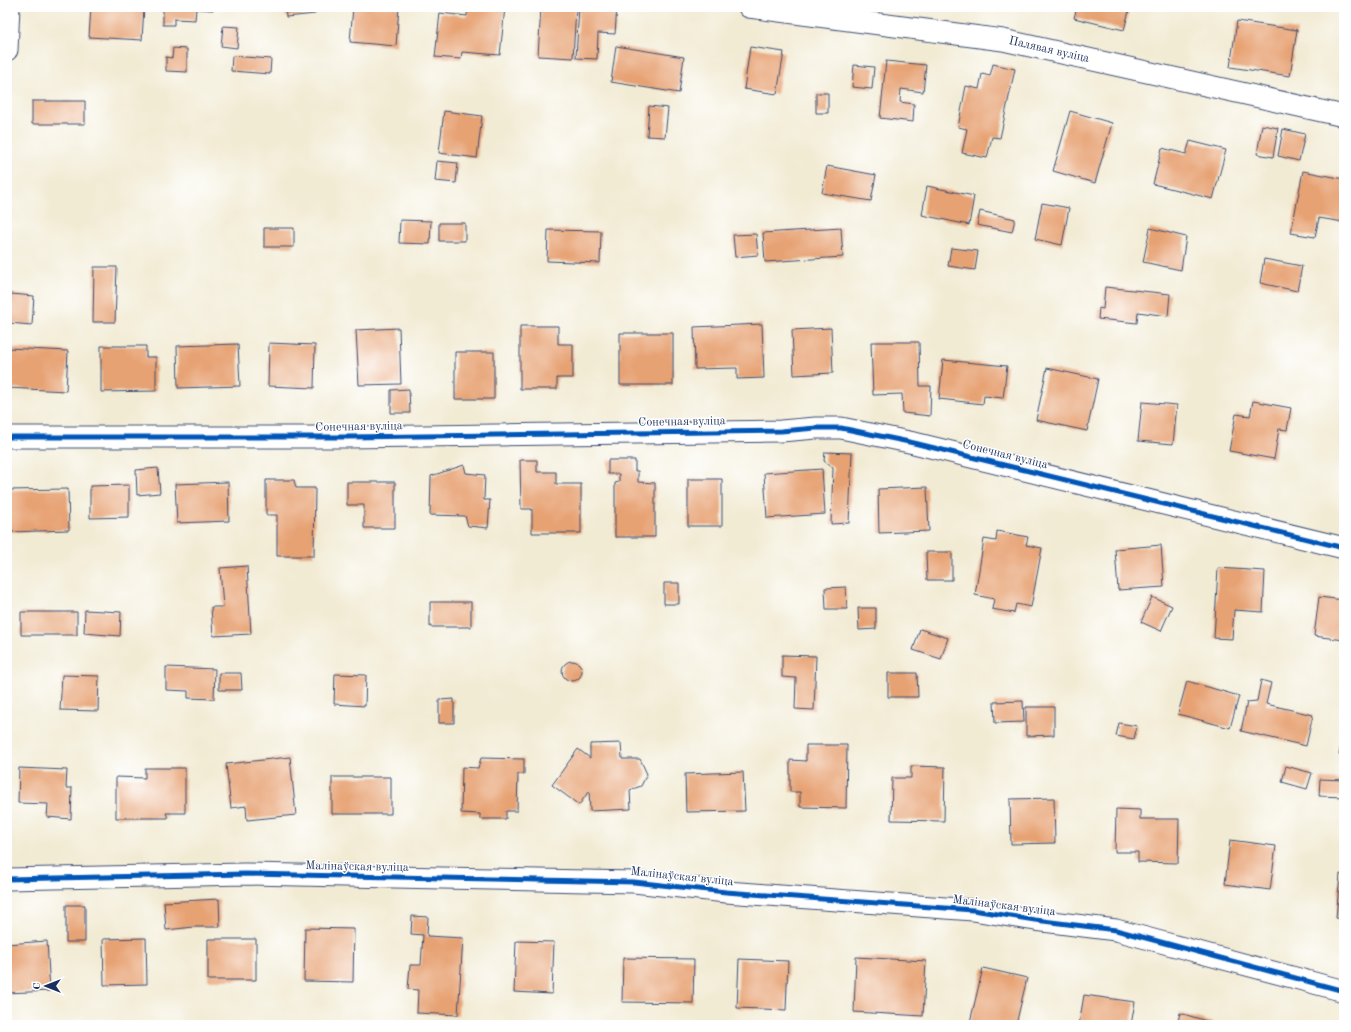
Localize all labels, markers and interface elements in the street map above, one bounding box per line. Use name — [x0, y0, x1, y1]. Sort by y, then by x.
street label: Палявая вуліца — [1008, 34, 1091, 65]
street label: Сонечная вуліца — [638, 414, 726, 429]
street label: Сонечная вуліца — [315, 419, 403, 434]
street label: Сонечная вуліца — [961, 438, 1049, 471]
street label: Малінаўская вуліца — [305, 859, 409, 874]
street label: Малінаўская вуліца — [630, 865, 734, 888]
street label: Малінаўская вуліца — [952, 893, 1056, 918]
north arrow — [26, 966, 66, 1006]
text: С — [32, 982, 43, 990]

